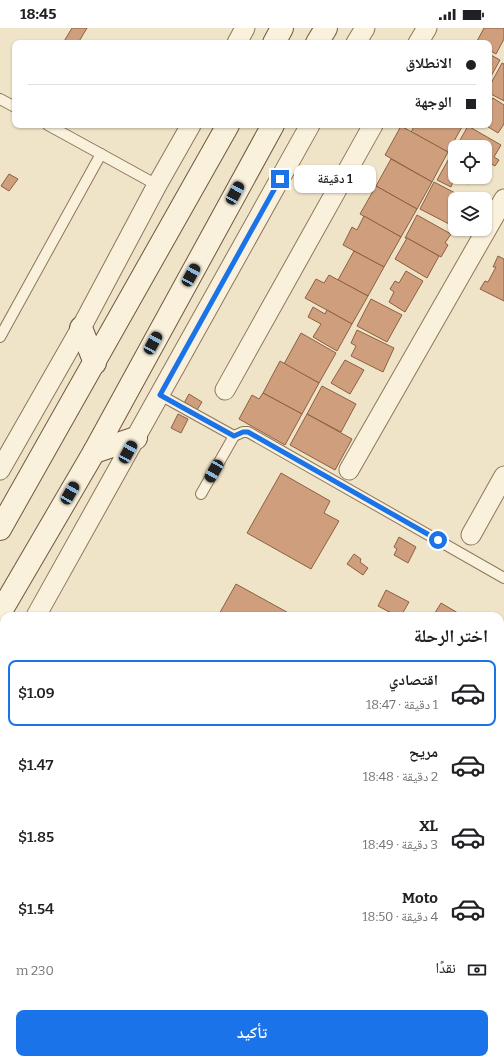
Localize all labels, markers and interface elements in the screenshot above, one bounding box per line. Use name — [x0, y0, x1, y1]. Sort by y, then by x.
text: 18:45 — [20, 5, 56, 23]
text: الانطلاق — [406, 54, 452, 72]
text: الوجهة — [414, 93, 452, 111]
map controls — [448, 140, 492, 236]
button: locate — [448, 140, 492, 184]
callout: 1 دقيقة — [294, 165, 376, 193]
route end — [271, 170, 289, 188]
text: 1 دقيقة — [318, 171, 352, 186]
car — [224, 180, 246, 206]
button: layers — [448, 192, 492, 236]
car — [180, 262, 202, 288]
car — [142, 330, 164, 356]
car — [117, 439, 139, 465]
car — [203, 458, 225, 484]
car — [59, 480, 81, 506]
route start — [429, 531, 447, 549]
text: اختر الرحلة — [414, 625, 488, 647]
text: اقتصادي — [389, 671, 438, 689]
icon: car — [450, 675, 486, 711]
text: $1.09 — [18, 684, 55, 702]
text: 1 دقيقة · 18:47 — [366, 697, 438, 712]
text: مريح — [409, 743, 438, 761]
icon: car — [450, 747, 486, 783]
text: $1.47 — [18, 756, 53, 774]
text: 2 دقيقة · 18:48 — [363, 769, 438, 784]
text: XL — [419, 817, 438, 835]
icon: car — [450, 819, 486, 855]
text: $1.85 — [18, 828, 54, 846]
text: 3 دقيقة · 18:49 — [363, 837, 438, 852]
text: Moto — [402, 889, 438, 907]
icon: car — [450, 891, 486, 927]
text: $1.54 — [18, 900, 54, 918]
text: 4 دقيقة · 18:50 — [362, 909, 438, 924]
text: نقدًا — [435, 959, 456, 977]
icon: cash — [466, 959, 488, 981]
text: 230 m — [16, 963, 54, 978]
button: تأكيد — [16, 1010, 488, 1056]

